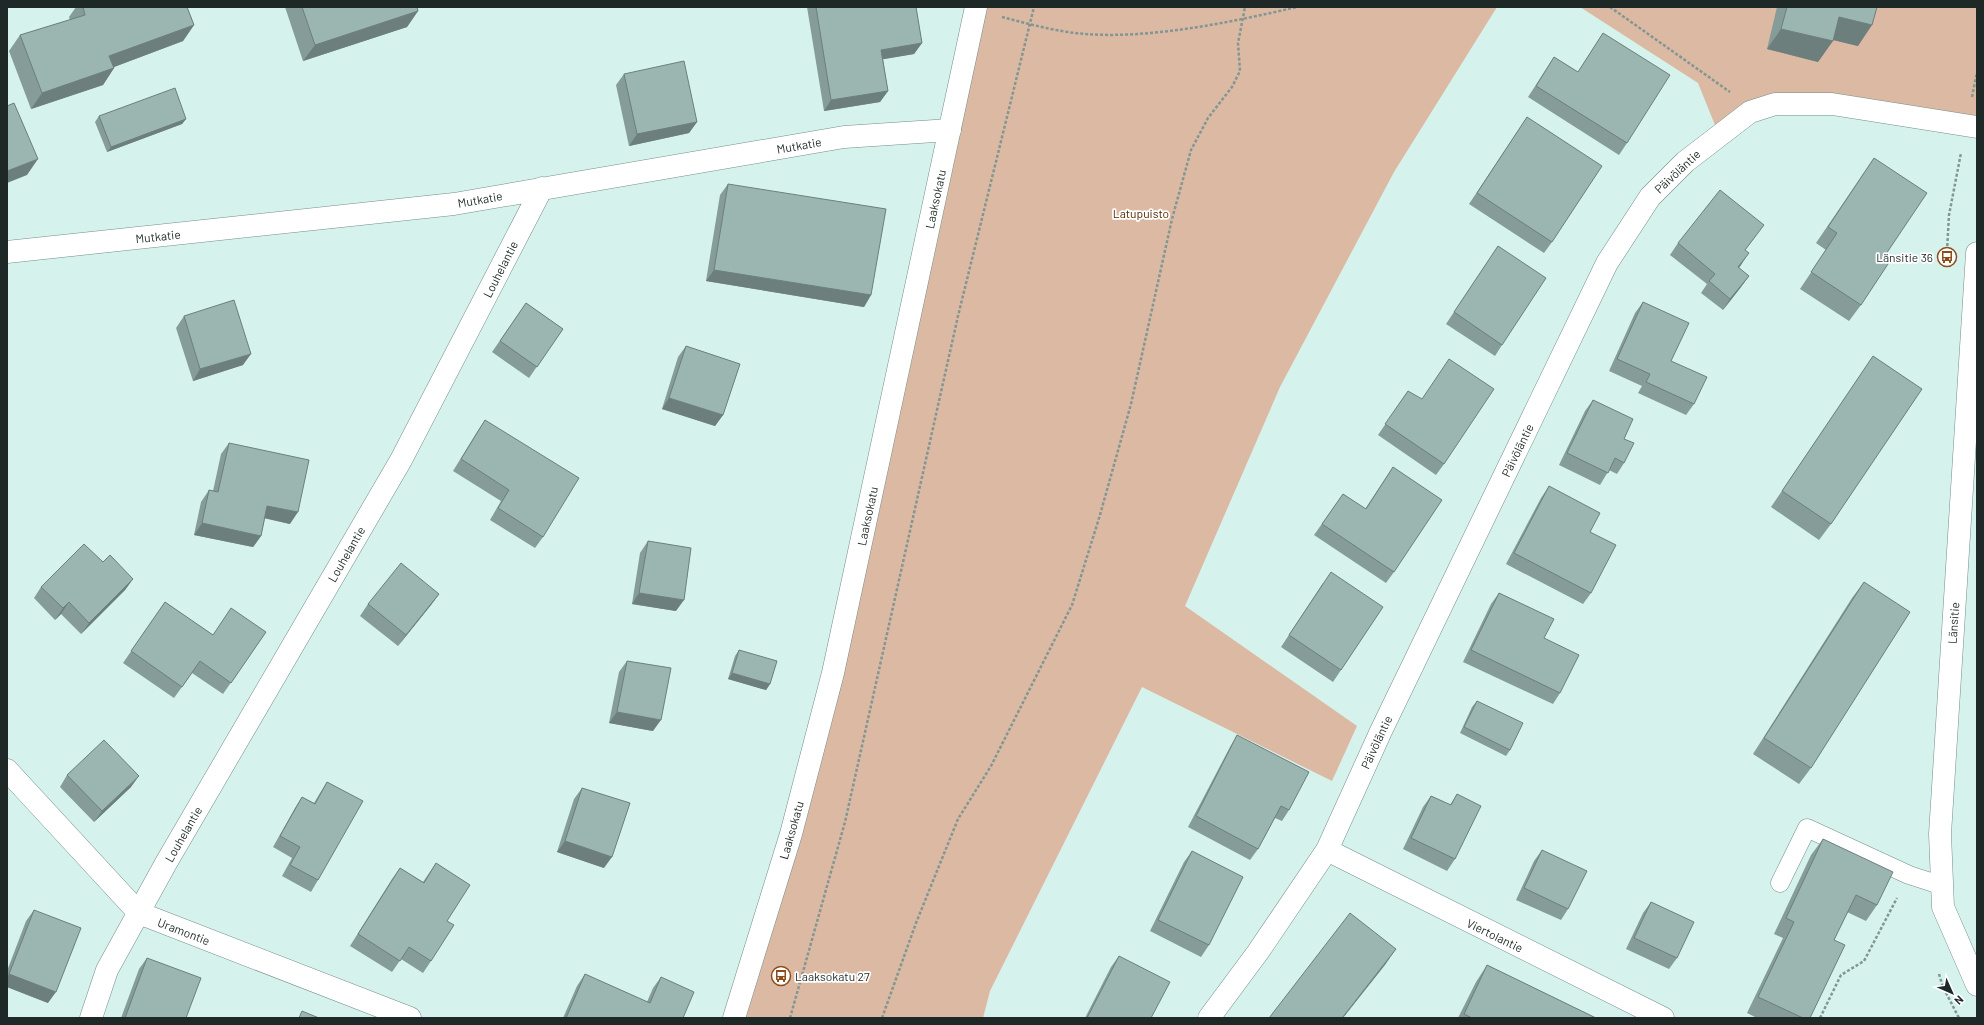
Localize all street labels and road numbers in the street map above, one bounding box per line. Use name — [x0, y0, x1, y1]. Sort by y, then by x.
street label: Mutkatie — [776, 134, 822, 156]
street label: Päivöläntie — [1651, 146, 1703, 196]
street label: Laaksokatu — [922, 168, 948, 230]
street label: Mutkatie — [457, 188, 503, 210]
street label: Mutkatie — [135, 227, 181, 245]
street label: Louhelantie — [480, 238, 520, 300]
street label: Päivöläntie — [1498, 421, 1536, 479]
street label: Laaksokatu — [854, 485, 880, 547]
street label: Louhelantie — [324, 524, 368, 584]
street label: Länsitie — [1945, 602, 1961, 644]
street label: Päivöläntie — [1358, 713, 1394, 771]
street label: Laaksokatu — [776, 799, 806, 861]
street label: Louhelantie — [161, 804, 205, 864]
street label: Uramontie — [156, 915, 212, 947]
street label: Viertolantie — [1465, 915, 1525, 955]

